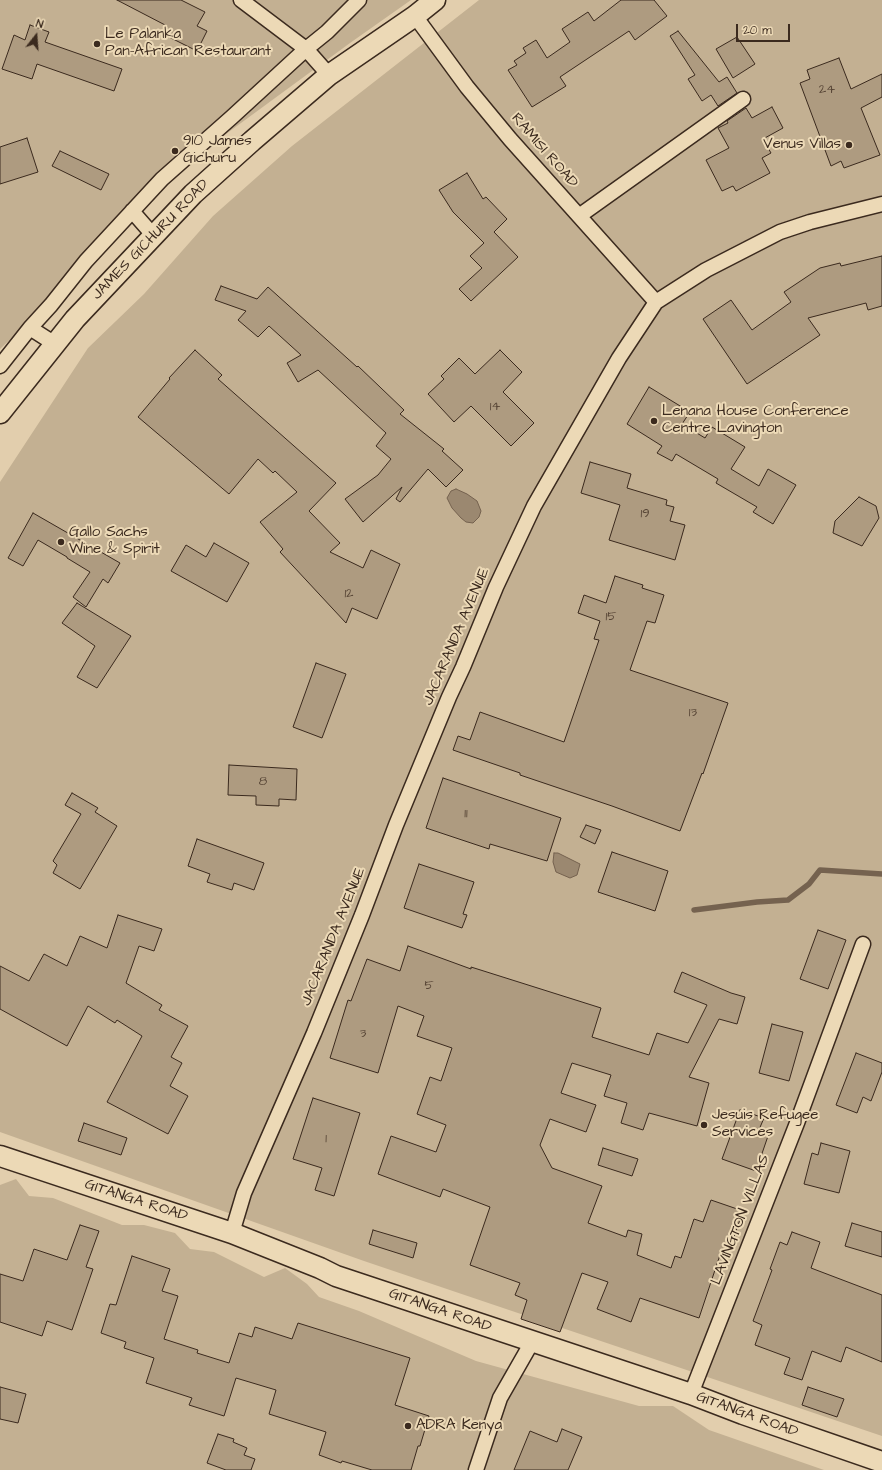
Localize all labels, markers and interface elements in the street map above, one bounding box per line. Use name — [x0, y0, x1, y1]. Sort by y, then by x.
north arrow — [16, 16, 56, 56]
text: N — [34, 16, 45, 32]
scale bar — [738, 16, 792, 42]
text: 20 m — [743, 22, 772, 39]
place label: Le Palanka Pan-African Restaurant — [105, 26, 271, 61]
marker: Le Palanka Pan-African Restaurant — [92, 39, 102, 49]
house number: 24 — [819, 82, 835, 98]
street label: RAMISI ROAD — [507, 110, 581, 192]
place label: 910 James Gichuru — [183, 133, 252, 168]
place label: Venus Villas — [763, 136, 841, 154]
marker: Venus Villas — [844, 140, 854, 150]
marker: 910 James Gichuru — [170, 146, 180, 156]
street label: JAMES GICHURU ROAD — [89, 176, 213, 304]
house number: 14 — [490, 399, 500, 415]
place label: Lenana House Conference Centre Lavington — [662, 403, 849, 438]
marker: Lenana House Conference Centre Lavington — [649, 416, 659, 426]
house number: 19 — [640, 506, 650, 522]
place label: Gallo Sachs Wine & Spirit — [69, 524, 160, 559]
marker: Gallo Sachs Wine & Spirit — [56, 537, 66, 547]
street label: JACARANDA AVENUE — [420, 566, 494, 708]
house number: 12 — [344, 586, 354, 602]
house number: 15 — [606, 609, 616, 625]
house number: 13 — [689, 705, 697, 721]
house number: 8 — [259, 774, 267, 790]
house number: 11 — [464, 806, 468, 822]
street label: JACARANDA AVENUE — [298, 865, 370, 1009]
house number: 5 — [424, 978, 434, 994]
house number: 3 — [360, 1026, 366, 1042]
place label: Jesuis Refugee Services — [712, 1107, 818, 1142]
marker: Jesuis Refugee Services — [699, 1120, 709, 1130]
house number: 1 — [325, 1131, 327, 1147]
street label: LAVINGTON VILLAS — [708, 1152, 774, 1288]
street label: GITANGA ROAD — [82, 1176, 190, 1226]
street label: GITANGA ROAD — [386, 1285, 494, 1337]
street label: GITANGA ROAD — [694, 1388, 800, 1442]
place label: ADRA Kenya — [416, 1417, 502, 1435]
marker: ADRA Kenya — [403, 1421, 413, 1431]

